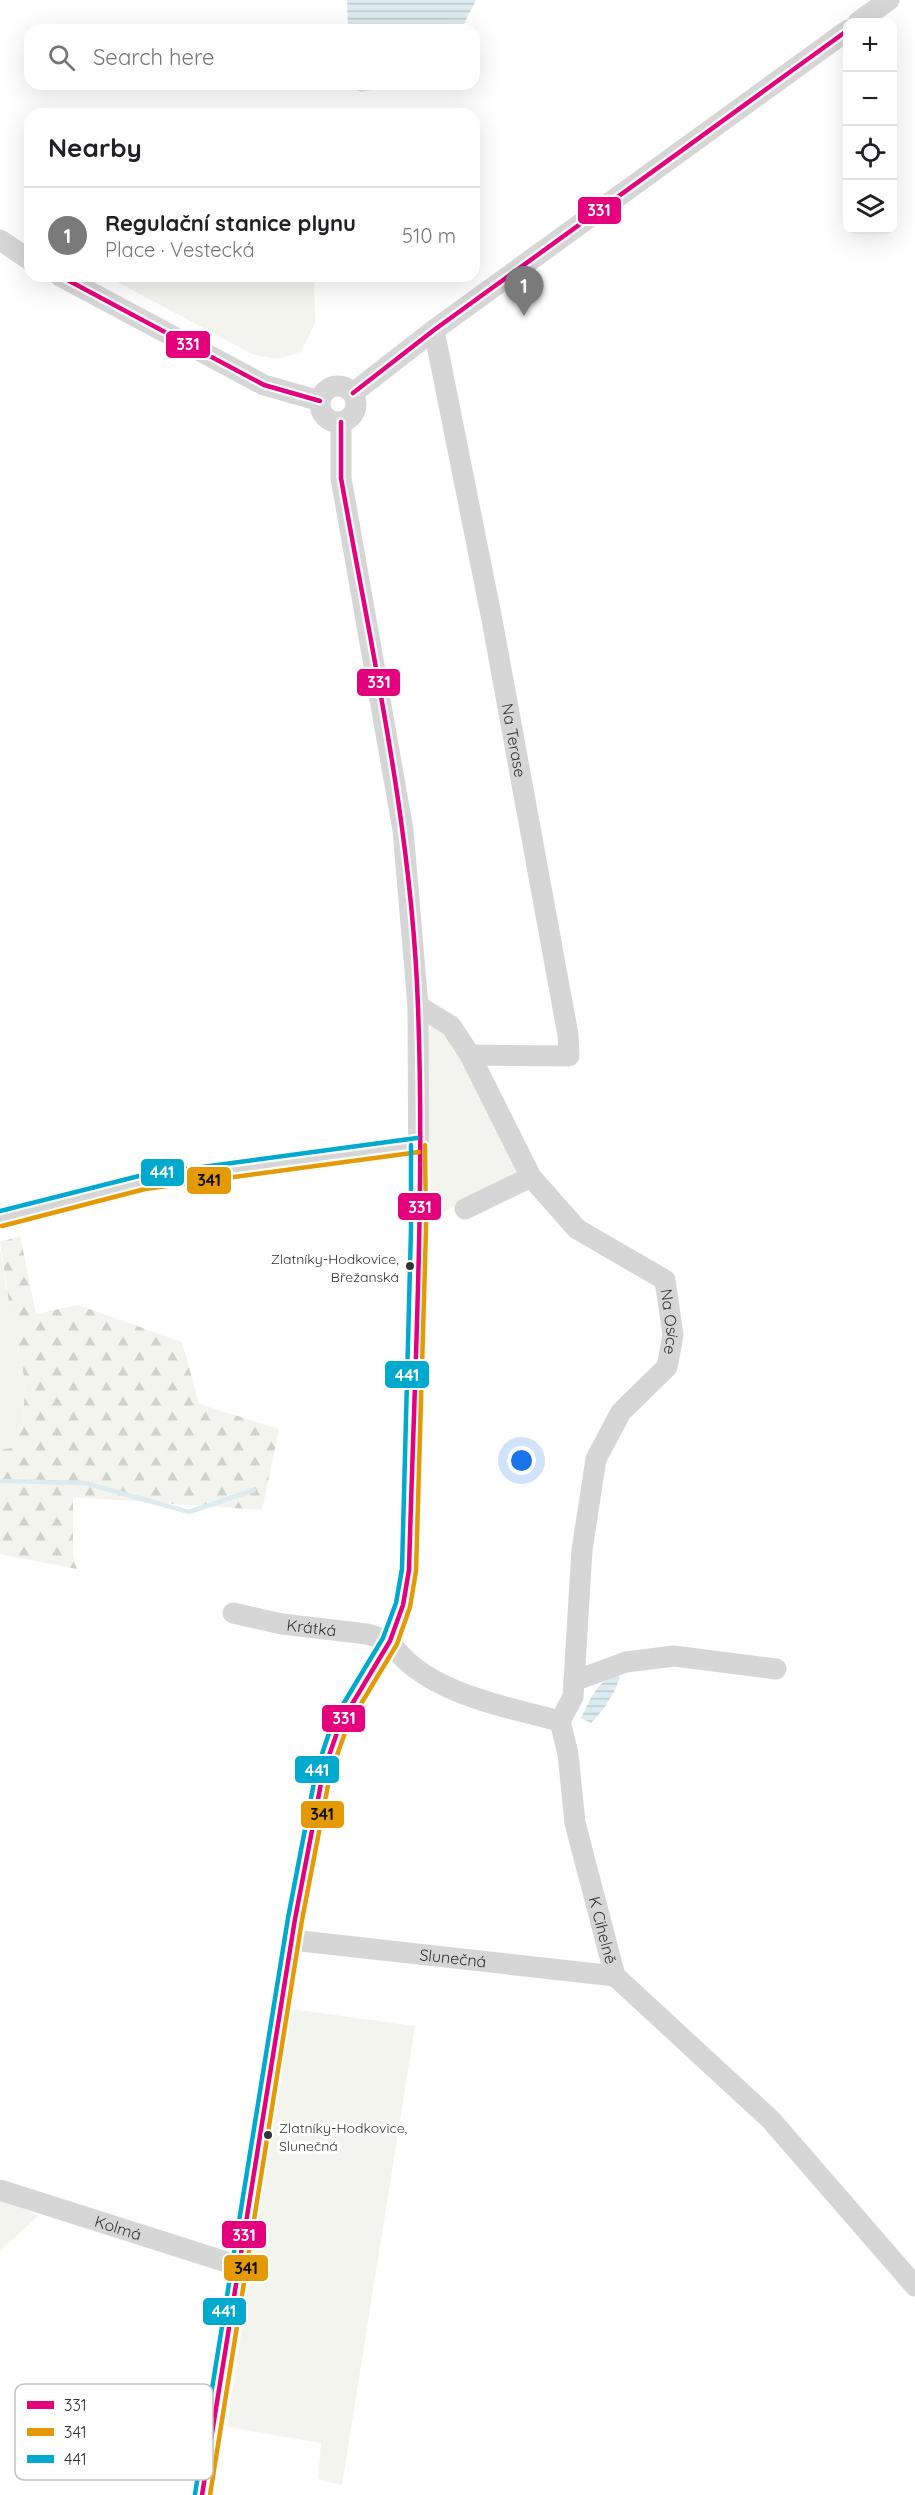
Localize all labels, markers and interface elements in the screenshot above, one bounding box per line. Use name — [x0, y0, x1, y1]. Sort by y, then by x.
map controls — [843, 18, 897, 234]
button: + — [843, 18, 897, 72]
search box — [24, 24, 480, 90]
icon: search — [45, 41, 78, 74]
text: Search here — [93, 43, 214, 71]
button: − — [843, 72, 897, 126]
button: locate — [843, 126, 897, 180]
text: Nearby — [48, 131, 142, 164]
button: layers — [843, 180, 897, 234]
line badge: 331 — [577, 196, 622, 225]
text: 331 — [587, 200, 611, 220]
text: Regulační stanice plynu — [105, 209, 356, 237]
text: 1 — [64, 223, 71, 248]
text: 510 m — [402, 223, 456, 248]
text: Place · Vestecká — [105, 237, 255, 262]
pin: 1 — [504, 266, 544, 316]
line badge: 331 — [165, 330, 211, 359]
text: 331 — [176, 334, 200, 354]
line badge: 331 — [356, 668, 401, 697]
text: 331 — [367, 672, 391, 692]
street label: Na Terase — [497, 702, 531, 779]
line badge: 441 — [140, 1158, 185, 1187]
text: 441 — [150, 1162, 174, 1182]
line badge: 341 — [186, 1166, 232, 1195]
text: 341 — [197, 1170, 221, 1190]
line badge: 331 — [397, 1192, 442, 1221]
text: 331 — [408, 1197, 432, 1217]
place label: Zlatníky-Hodkovice, Břežanská — [271, 1250, 399, 1286]
marker: Zlatníky-Hodkovice, Břežanská — [404, 1260, 416, 1272]
street label: Na Osice — [656, 1288, 683, 1356]
line badge: 441 — [384, 1360, 430, 1389]
text: 441 — [395, 1365, 419, 1385]
your location — [507, 1446, 536, 1475]
street label: Krátká — [286, 1615, 338, 1640]
line badge: 331 — [321, 1704, 366, 1733]
text: 331 — [332, 1708, 356, 1728]
line badge: 441 — [294, 1755, 340, 1784]
text: 441 — [305, 1760, 329, 1780]
line badge: 341 — [300, 1800, 345, 1829]
text: 341 — [310, 1804, 334, 1824]
street label: K Cihelně — [585, 1894, 621, 1966]
street label: Slunečná — [418, 1944, 488, 1972]
place label: Zlatníky-Hodkovice, Slunečná — [279, 2119, 408, 2155]
marker: Zlatníky-Hodkovice, Slunečná — [262, 2129, 274, 2141]
street label: Kolmá — [92, 2211, 144, 2244]
line badge: 331 — [221, 2220, 267, 2249]
text: 331 — [232, 2225, 256, 2245]
line badge: 341 — [223, 2254, 269, 2282]
text: 341 — [234, 2258, 258, 2278]
line badge: 441 — [202, 2297, 247, 2326]
text: 441 — [212, 2301, 236, 2321]
legend — [15, 2384, 213, 2480]
text: 331 — [64, 2395, 87, 2415]
text: 341 — [64, 2422, 87, 2442]
text: 441 — [64, 2449, 87, 2469]

